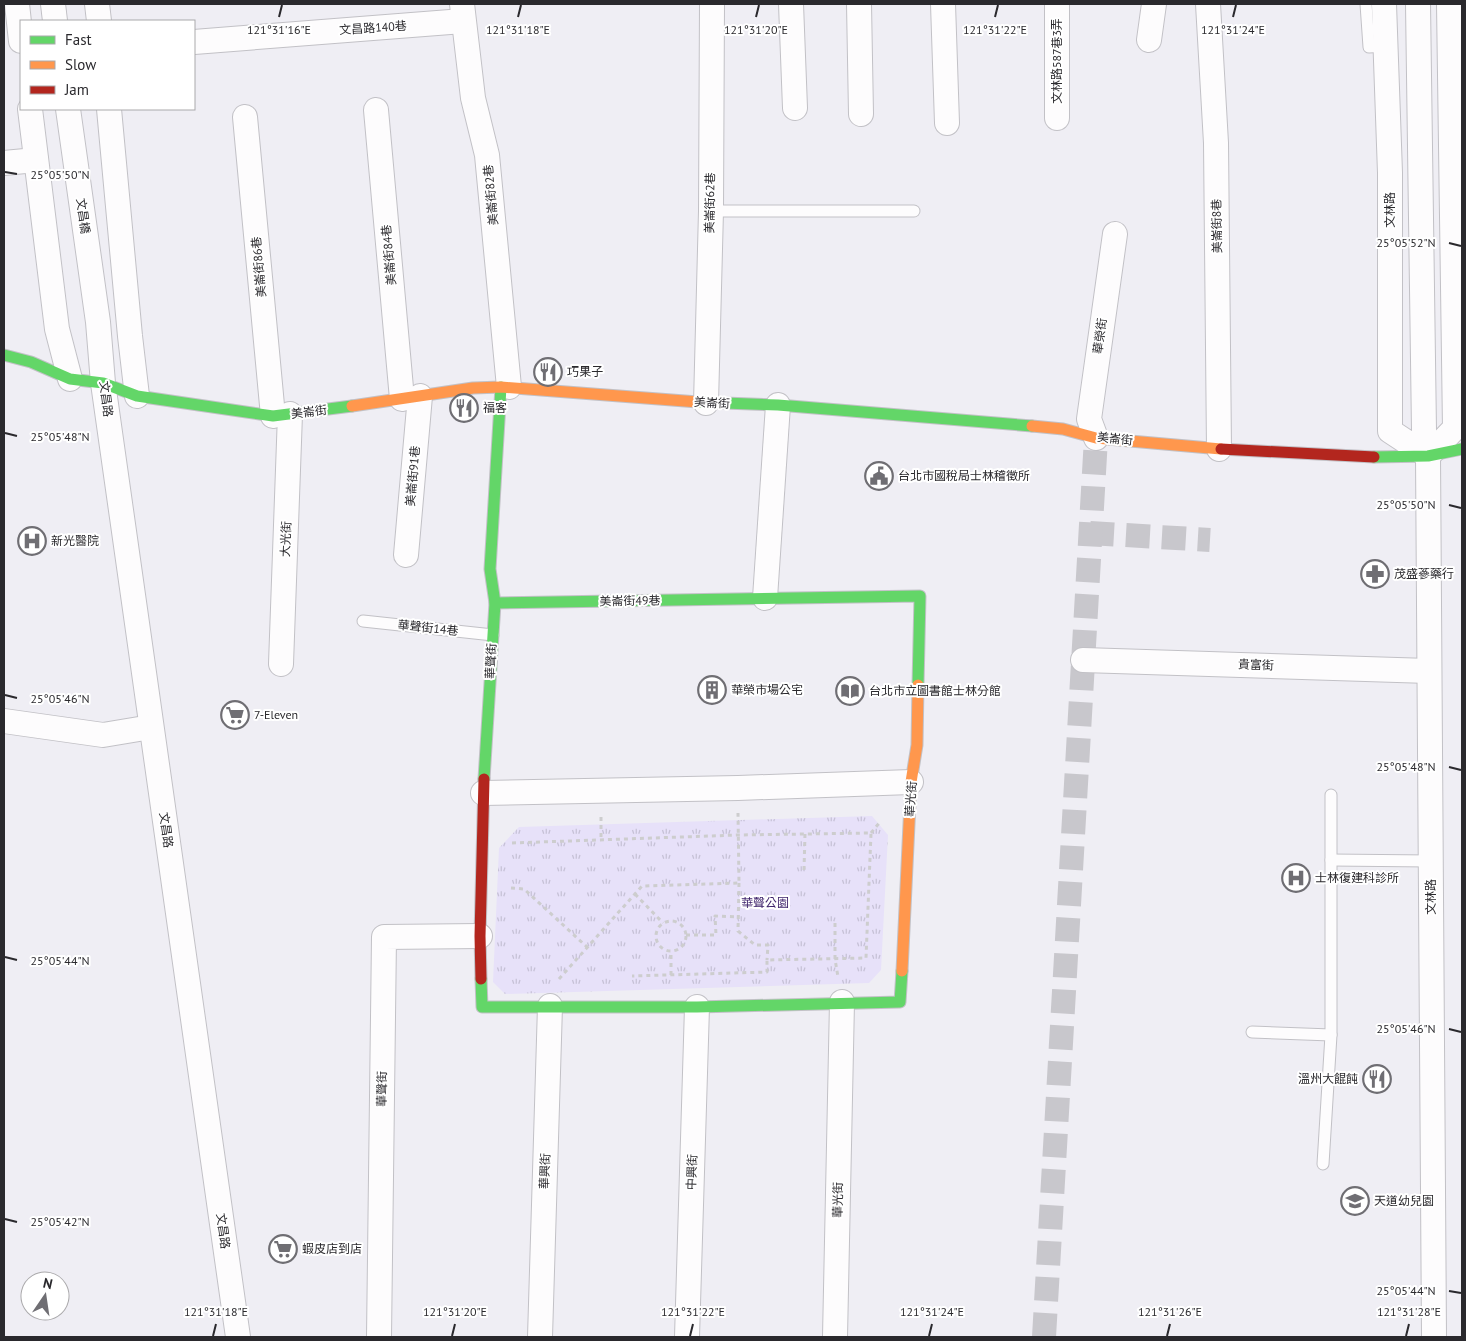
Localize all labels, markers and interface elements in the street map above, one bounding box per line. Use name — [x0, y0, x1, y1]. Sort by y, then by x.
street label: 文昌路140巷 — [339, 18, 407, 37]
street label: 文林路587巷3弄 — [1049, 18, 1064, 104]
legend — [20, 20, 195, 110]
text: 121°31'16"E — [247, 22, 311, 37]
text: 121°31'18"E — [486, 22, 550, 37]
text: 121°31'20"E — [724, 22, 788, 37]
text: 121°31'22"E — [963, 22, 1027, 37]
text: 121°31'24"E — [1201, 22, 1265, 37]
text: Fast — [65, 30, 92, 49]
text: Slow — [65, 55, 96, 74]
text: Jam — [64, 80, 89, 99]
street label: 美崙街82巷 — [480, 164, 501, 226]
text: 25°05'50"N — [30, 167, 90, 182]
street label: 美崙街62巷 — [701, 172, 718, 234]
street label: 文林路 — [1382, 192, 1397, 228]
street label: 文昌橋 — [74, 197, 93, 235]
street label: 美崙街8巷 — [1209, 199, 1224, 253]
street label: 美崙街84巷 — [378, 224, 399, 286]
text: 25°05'52"N — [1376, 235, 1436, 250]
street label: 美崙街86巷 — [248, 236, 269, 298]
street label: 華榮街 — [1090, 317, 1109, 355]
restaurant icon: 巧果子 — [533, 357, 563, 387]
place label: 巧果子 — [567, 364, 603, 379]
street label: 文昌路 — [97, 380, 116, 418]
restaurant icon: 福客 — [449, 393, 479, 423]
street label: 美崙街 — [694, 394, 730, 411]
place label: 福客 — [483, 400, 507, 415]
street label: 美崙街 — [290, 402, 328, 421]
text: 25°05'48"N — [30, 429, 90, 444]
street label: 美崙街 — [1096, 429, 1134, 448]
street label: 美崙街91巷 — [402, 445, 423, 507]
public building icon: 台北市國稅局士林稽徵所 — [864, 461, 894, 491]
place label: 台北市國稅局士林稽徵所 — [898, 468, 1030, 483]
text: 25°05'50"N — [1376, 497, 1436, 512]
street label: 大光街 — [277, 521, 294, 557]
hospital icon: 新光醫院 — [17, 526, 47, 556]
place label: 新光醫院 — [51, 533, 99, 548]
pharmacy icon: 茂盛蔘藥行 — [1360, 559, 1390, 589]
place label: 茂盛蔘藥行 — [1394, 566, 1454, 581]
street label: 美崙街49巷 — [599, 592, 661, 609]
street label: 華聲街14巷 — [397, 617, 459, 638]
street label: 華聲街 — [482, 643, 499, 679]
street label: 貴富街 — [1238, 656, 1274, 673]
building icon: 華榮市場公宅 — [697, 675, 727, 705]
library icon: 台北市立圖書館士林分館 — [835, 676, 865, 706]
place label: 華榮市場公宅 — [731, 682, 803, 697]
place label: 台北市立圖書館士林分館 — [869, 683, 1001, 698]
text: 25°05'46"N — [30, 691, 90, 706]
supermarket icon: 7-Eleven — [220, 700, 250, 730]
place label: 7-Eleven — [254, 707, 298, 722]
text: 25°05'48"N — [1376, 759, 1436, 774]
street label: 華光街 — [902, 780, 919, 817]
street label: 文昌路 — [157, 811, 176, 849]
hospital icon: 士林復建科診所 — [1281, 863, 1311, 893]
place label: 士林復建科診所 — [1315, 870, 1399, 885]
street label: 文林路 — [1423, 879, 1438, 915]
park label: 華聲公園 — [741, 895, 789, 910]
text: 25°05'44"N — [30, 953, 90, 968]
text: 25°05'46"N — [1376, 1021, 1436, 1036]
restaurant icon: 溫州大餛飩 — [1362, 1064, 1392, 1094]
street label: 華聲街 — [374, 1071, 389, 1107]
place label: 溫州大餛飩 — [1298, 1071, 1358, 1086]
street label: 華興街 — [536, 1153, 553, 1189]
street label: 中興街 — [683, 1154, 700, 1190]
street label: 華光街 — [830, 1182, 845, 1218]
school or university icon: 天道幼兒園 — [1340, 1186, 1370, 1216]
place label: 天道幼兒園 — [1374, 1193, 1434, 1208]
street label: 文昌路 — [214, 1212, 233, 1250]
text: 25°05'42"N — [30, 1214, 90, 1229]
supermarket icon: 蝦皮店到店 — [268, 1234, 298, 1264]
place label: 蝦皮店到店 — [302, 1241, 362, 1256]
north arrow — [20, 1271, 70, 1321]
text: N — [41, 1274, 54, 1293]
text: 25°05'44"N — [1376, 1283, 1436, 1298]
text: 121°31'18"E — [184, 1304, 248, 1319]
text: 121°31'20"E — [423, 1304, 487, 1319]
text: 121°31'22"E — [661, 1304, 725, 1319]
text: 121°31'24"E — [900, 1304, 964, 1319]
text: 121°31'26"E — [1138, 1304, 1202, 1319]
text: 121°31'28"E — [1377, 1304, 1441, 1319]

